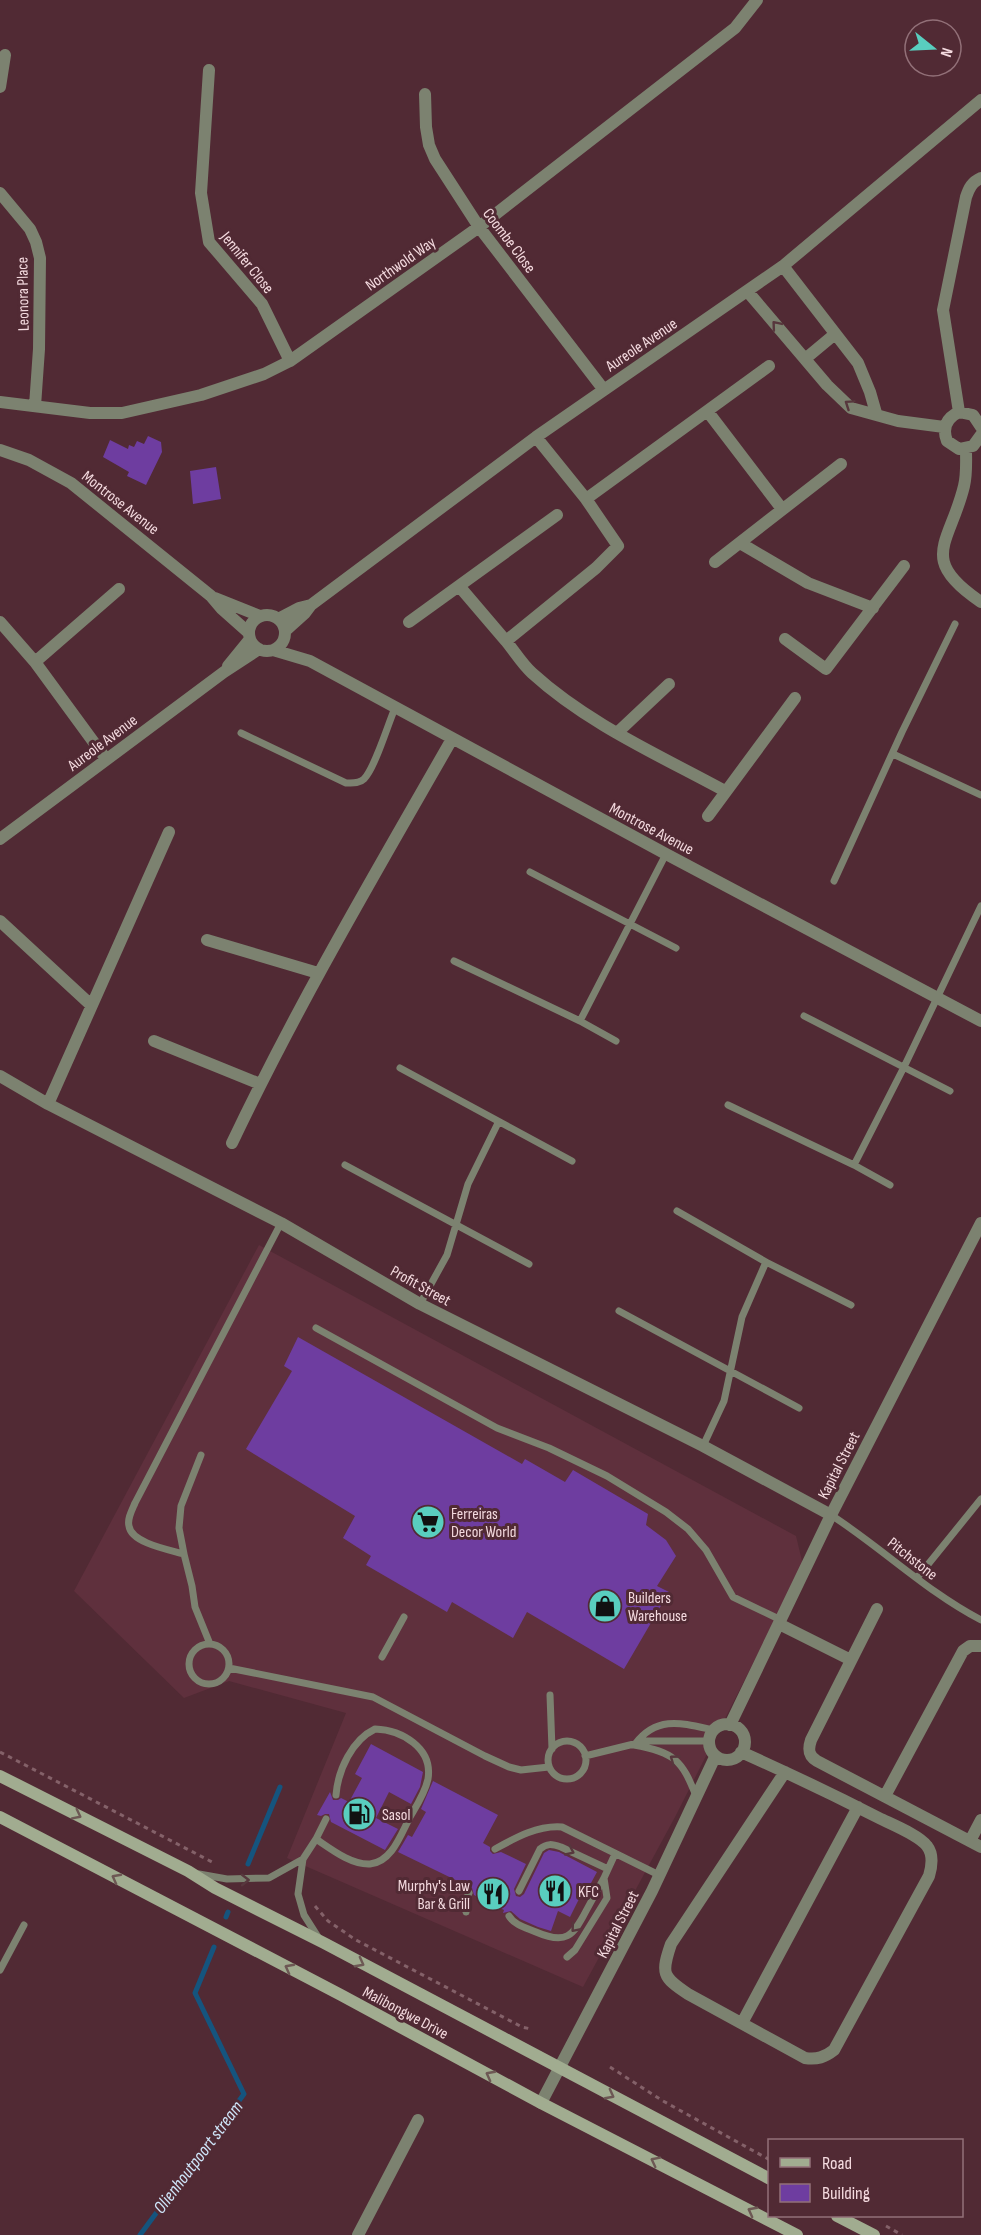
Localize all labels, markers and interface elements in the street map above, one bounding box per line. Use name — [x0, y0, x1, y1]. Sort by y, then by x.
north arrow — [903, 18, 963, 78]
text: N — [935, 45, 956, 59]
street label: Coombe Close — [478, 205, 539, 277]
street label: Jennifer Close — [216, 228, 277, 298]
street label: Northwold Way — [362, 233, 440, 295]
street label: Leonora Place — [13, 257, 34, 331]
street label: Aureole Avenue — [602, 314, 681, 377]
one-way arrow — [773, 321, 784, 332]
one-way arrow — [845, 400, 856, 411]
street label: Montrose Avenue — [78, 467, 162, 539]
street label: Aureole Avenue — [64, 711, 141, 776]
street label: Montrose Avenue — [606, 799, 697, 859]
street label: Profit Street — [387, 1262, 454, 1311]
street label: Kapital Street — [814, 1429, 864, 1503]
supermarket icon: Ferreiras Decor World — [410, 1504, 446, 1540]
place label: Ferreiras Decor World — [451, 1505, 516, 1542]
street label: Pitchstone — [883, 1534, 941, 1585]
shop icon: Builders Warehouse — [587, 1588, 623, 1624]
place label: Builders Warehouse — [628, 1589, 687, 1626]
one-way arrow — [669, 1756, 680, 1767]
fuel station icon: Sasol — [341, 1796, 377, 1832]
place label: Sasol — [382, 1806, 410, 1825]
one-way arrow — [71, 1807, 82, 1819]
one-way arrow — [563, 1844, 574, 1856]
restaurant icon: KFC — [537, 1873, 573, 1909]
one-way arrow — [112, 1874, 122, 1885]
one-way arrow — [241, 1874, 250, 1886]
restaurant icon: Murphy's Law Bar & Grill — [475, 1876, 511, 1912]
place label: Murphy's Law Bar & Grill — [398, 1877, 470, 1914]
place label: KFC — [578, 1883, 599, 1902]
street label: Kapital Street — [593, 1888, 643, 1962]
one-way arrow — [571, 1921, 582, 1932]
one-way arrow — [354, 1956, 365, 1967]
one-way arrow — [285, 1964, 295, 1975]
street label: Malibongwe Drive — [359, 1983, 451, 2044]
one-way arrow — [486, 2071, 496, 2082]
one-way arrow — [604, 2088, 614, 2099]
water label: Olienhoutpoort stream — [149, 2097, 247, 2218]
legend — [768, 2139, 963, 2217]
text: Road — [822, 2153, 852, 2174]
one-way arrow — [651, 2157, 661, 2168]
text: Building — [822, 2183, 870, 2204]
one-way arrow — [748, 2207, 758, 2218]

